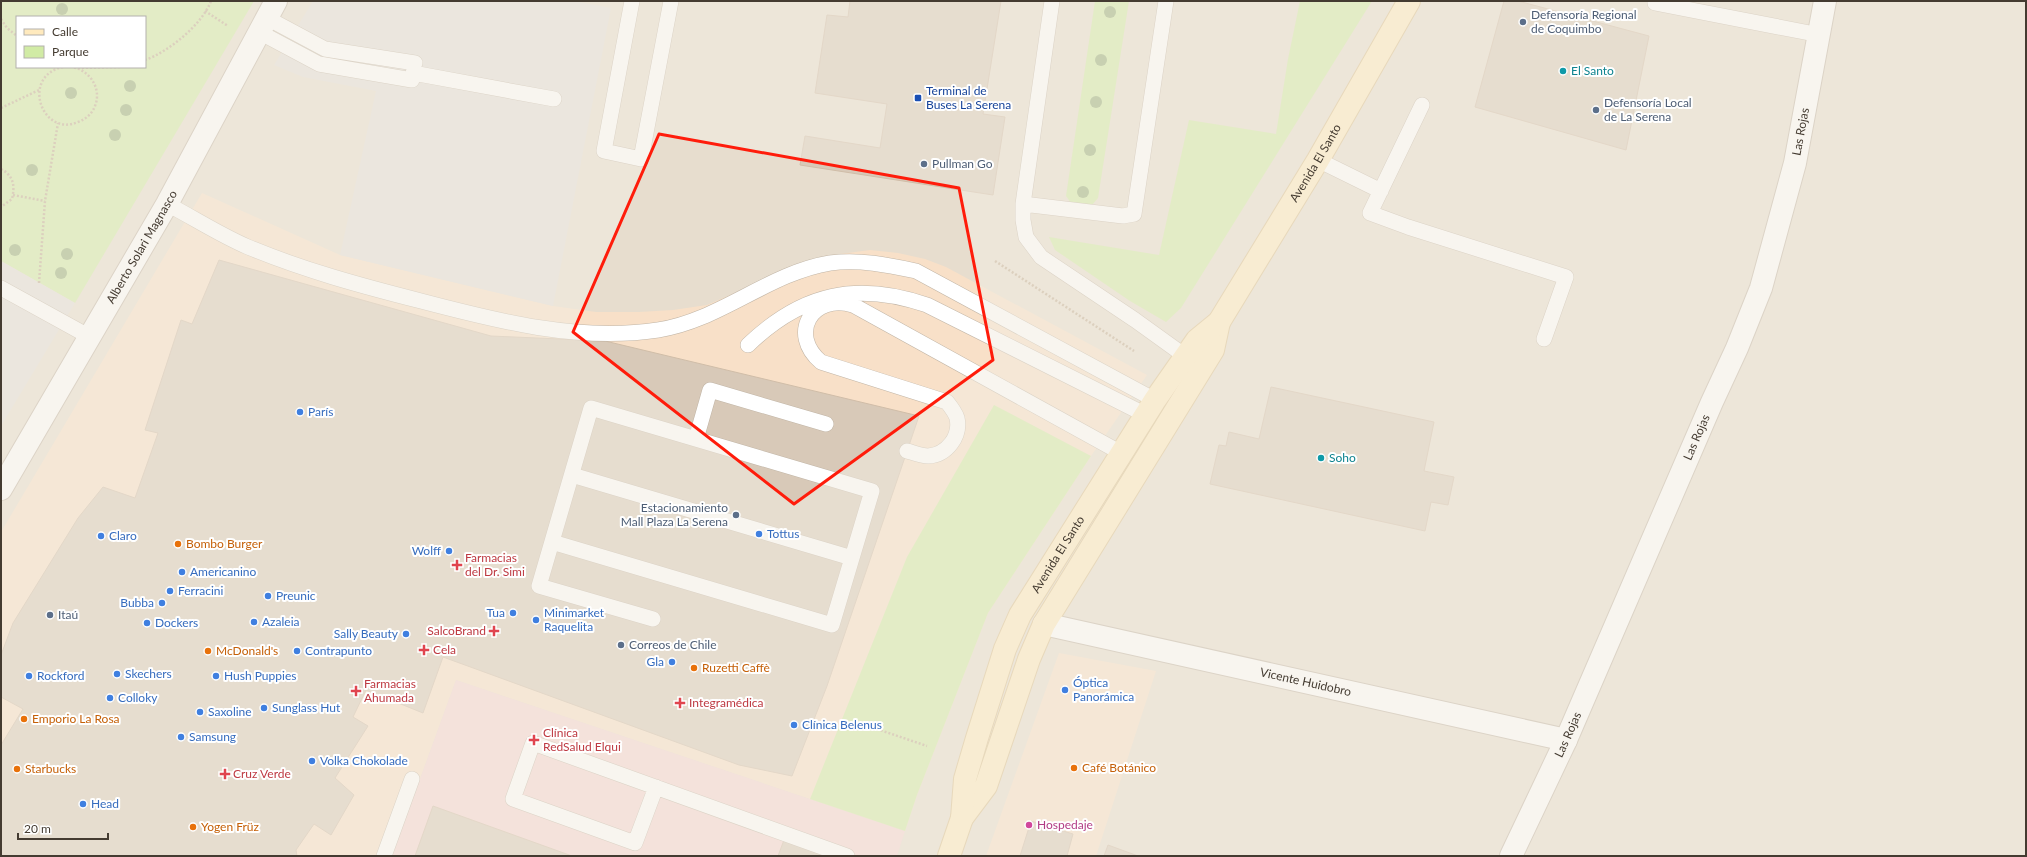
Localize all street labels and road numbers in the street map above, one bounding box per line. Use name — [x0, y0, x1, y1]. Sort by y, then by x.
street label: Las Rojas — [1789, 106, 1812, 157]
street label: Avenida El Santo — [1286, 121, 1344, 205]
street label: Alberto Solari Magnasco — [103, 187, 180, 306]
street label: Las Rojas — [1680, 412, 1713, 462]
street label: Avenida El Santo — [1028, 513, 1088, 596]
street label: Vicente Huidobro — [1259, 664, 1353, 699]
street label: Las Rojas — [1551, 709, 1584, 760]

